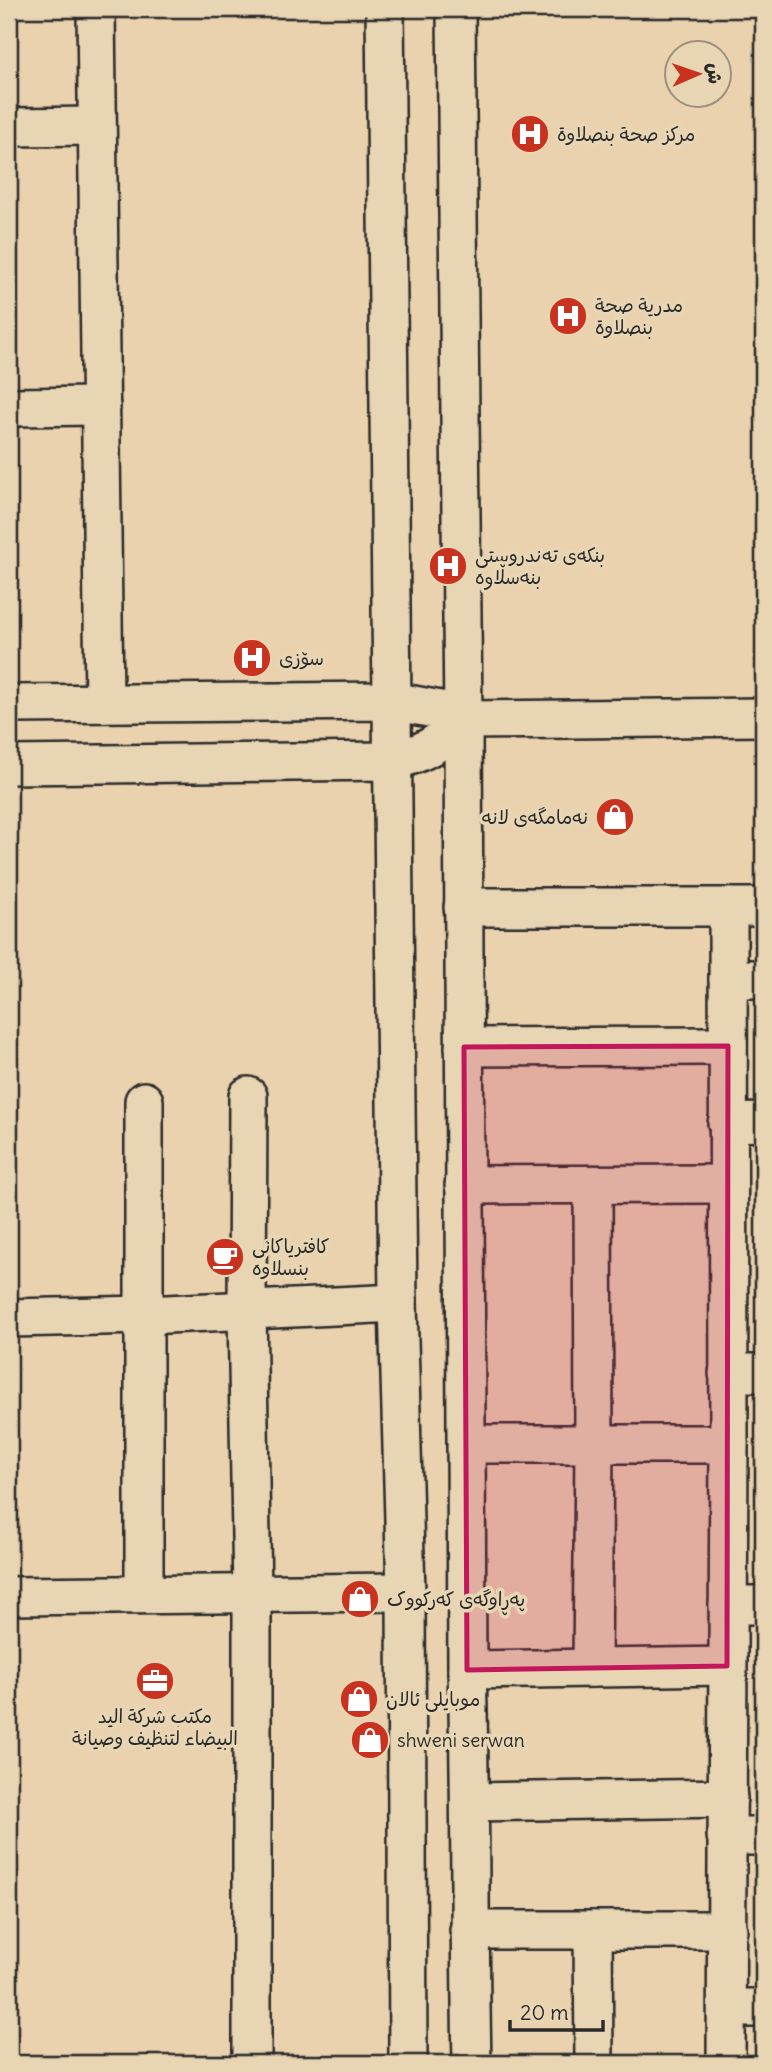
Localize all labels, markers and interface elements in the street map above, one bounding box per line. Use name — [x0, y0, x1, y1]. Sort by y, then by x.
north arrow — [664, 38, 734, 108]
text: ش — [703, 63, 727, 84]
hospital icon: مركز صحة بنصلاوة — [509, 113, 551, 155]
place label: مركز صحة بنصلاوة — [557, 122, 695, 146]
place label: مدرية صحة بنصلاوة — [595, 293, 683, 339]
hospital icon: مدرية صحة بنصلاوة — [547, 295, 589, 337]
place label: بنكەی تەندروستی بنەسڵاوە — [475, 543, 605, 590]
hospital icon: بنكەی تەندروستی بنەسڵاوە — [427, 545, 469, 587]
hospital icon: سۆزی — [231, 637, 273, 679]
place label: سۆزی — [279, 646, 324, 670]
shop icon: نەمامگەی لانە — [594, 796, 636, 838]
place label: نەمامگەی لانە — [482, 805, 588, 829]
place label: كافترياكانى بنسلاوه — [252, 1234, 329, 1280]
cafe icon: كافترياكانى بنسلاوه — [204, 1236, 246, 1278]
shop icon: پەڕاوگەی کەرکووک — [339, 1578, 381, 1620]
place label: پەڕاوگەی کەرکووک — [387, 1587, 525, 1616]
office icon: مكتب شركة الید البیضاء لتنظیف وصیانة — [134, 1660, 176, 1702]
shop icon: موبایلی ئالان — [338, 1678, 380, 1720]
place label: موبایلی ئالان — [386, 1687, 480, 1712]
place label: مكتب شركة الید البیضاء لتنظیف وصیانة — [72, 1704, 238, 1750]
shop icon: shweni serwan — [349, 1719, 391, 1761]
place label: shweni serwan — [397, 1728, 525, 1752]
scale bar — [510, 1988, 602, 2032]
text: 20 m — [520, 1999, 569, 2026]

